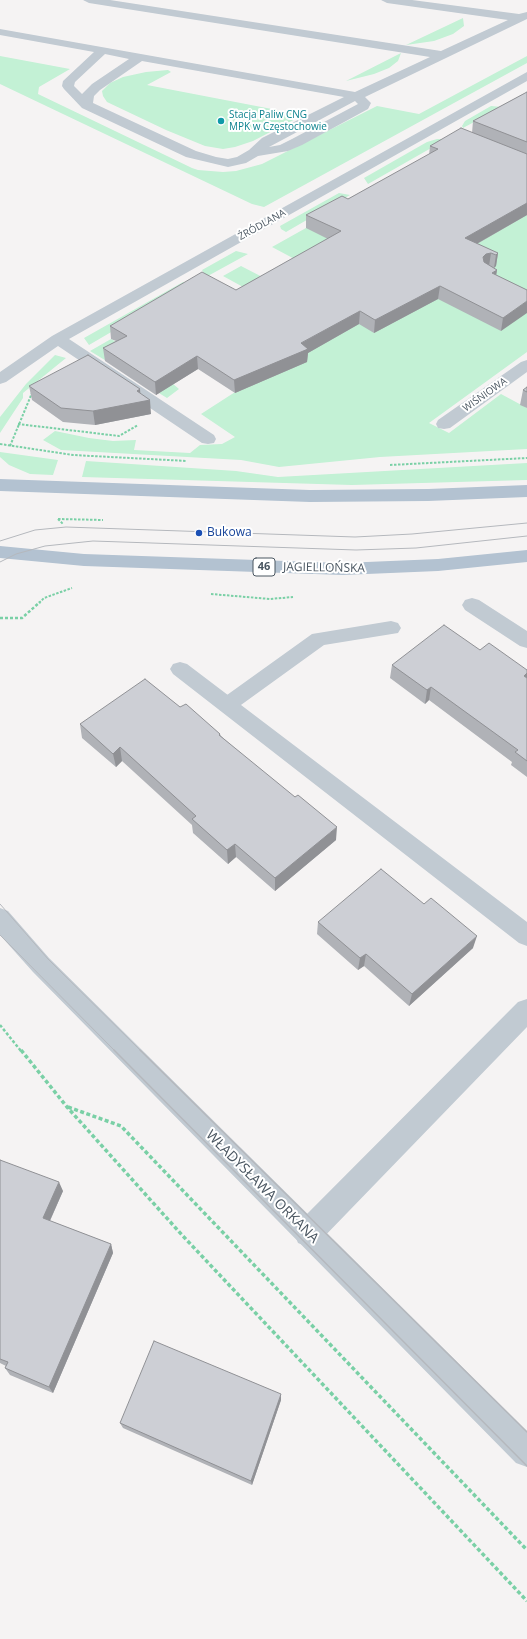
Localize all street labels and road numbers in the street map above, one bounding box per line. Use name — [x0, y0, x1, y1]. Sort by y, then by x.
street label: ŹRÓDLANA — [236, 207, 288, 243]
street label: WIŚNIOWA — [461, 375, 509, 415]
road number: 46 — [253, 558, 275, 576]
street label: JAGIELLOŃSKA — [283, 560, 365, 576]
street label: WŁADYSŁAWA ORKANA — [202, 1127, 322, 1247]

